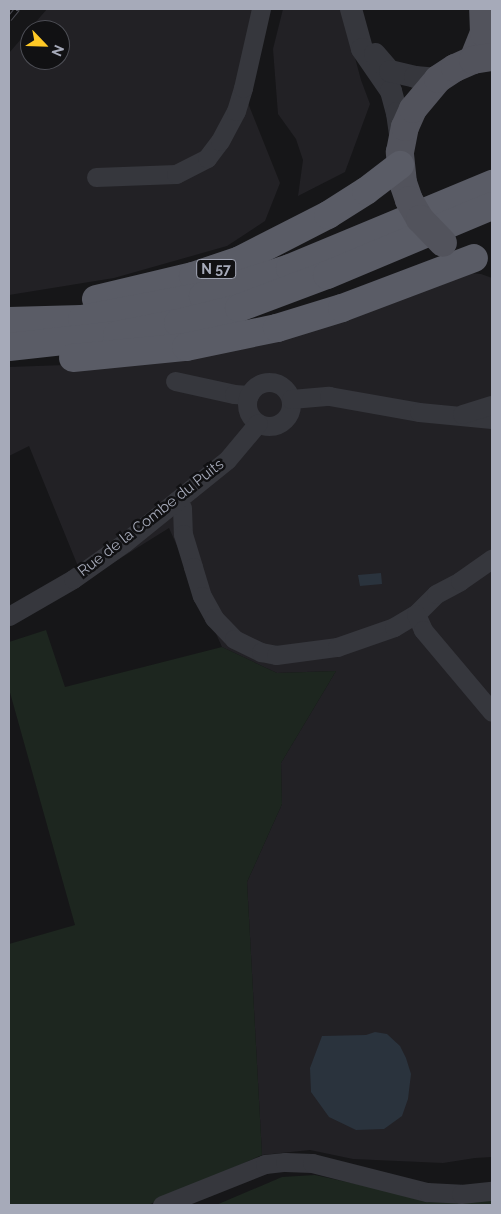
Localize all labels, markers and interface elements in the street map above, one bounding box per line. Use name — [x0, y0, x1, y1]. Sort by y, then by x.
north arrow — [20, 20, 70, 70]
text: N — [48, 43, 67, 59]
road number: N 57 — [196, 258, 236, 280]
street label: Rue de la Combe du Puits — [75, 456, 227, 580]

